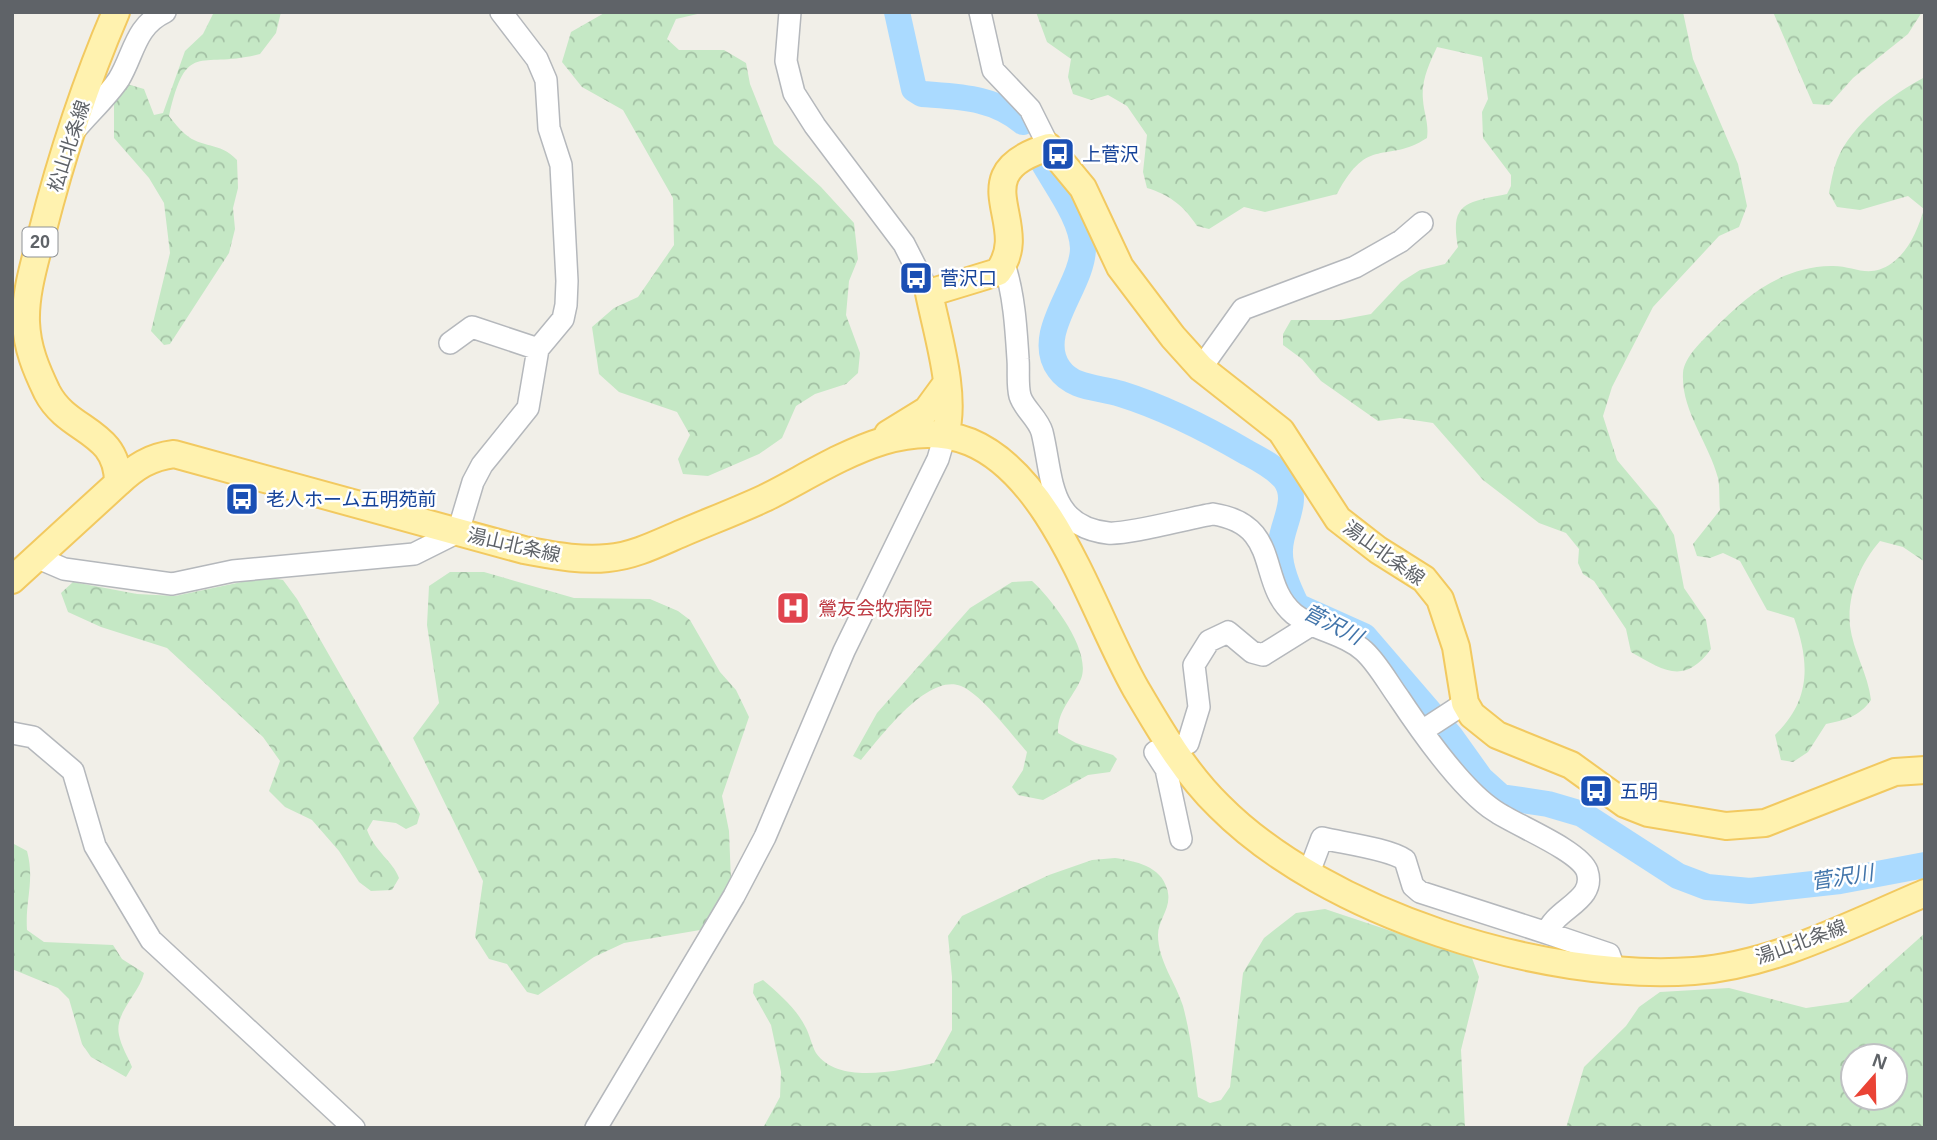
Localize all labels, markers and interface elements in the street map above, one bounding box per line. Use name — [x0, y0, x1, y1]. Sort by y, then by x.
street label: 松山北条線 — [44, 98, 94, 194]
bus stop icon: 上菅沢 — [1039, 135, 1077, 173]
place label: 上菅沢 — [1082, 144, 1139, 165]
road number: 20 — [22, 228, 58, 256]
bus stop icon: 菅沢口 — [897, 259, 935, 297]
place label: 菅沢口 — [940, 268, 997, 289]
bus stop icon: 老人ホーム五明苑前 — [223, 480, 261, 518]
place label: 老人ホーム五明苑前 — [266, 489, 436, 510]
street label: 湯山北条線 — [1339, 517, 1429, 589]
street label: 湯山北条線 — [465, 524, 563, 566]
hospital icon: 鶯友会牧病院 — [774, 589, 812, 627]
place label: 鶯友会牧病院 — [818, 598, 932, 619]
water label: 菅沢川 — [1300, 599, 1368, 649]
bus stop icon: 五明 — [1577, 772, 1615, 810]
place label: 五明 — [1620, 781, 1658, 802]
water label: 菅沢川 — [1809, 860, 1877, 893]
street label: 湯山北条線 — [1753, 916, 1849, 968]
north arrow — [1839, 1042, 1909, 1112]
text: N — [1870, 1049, 1890, 1074]

